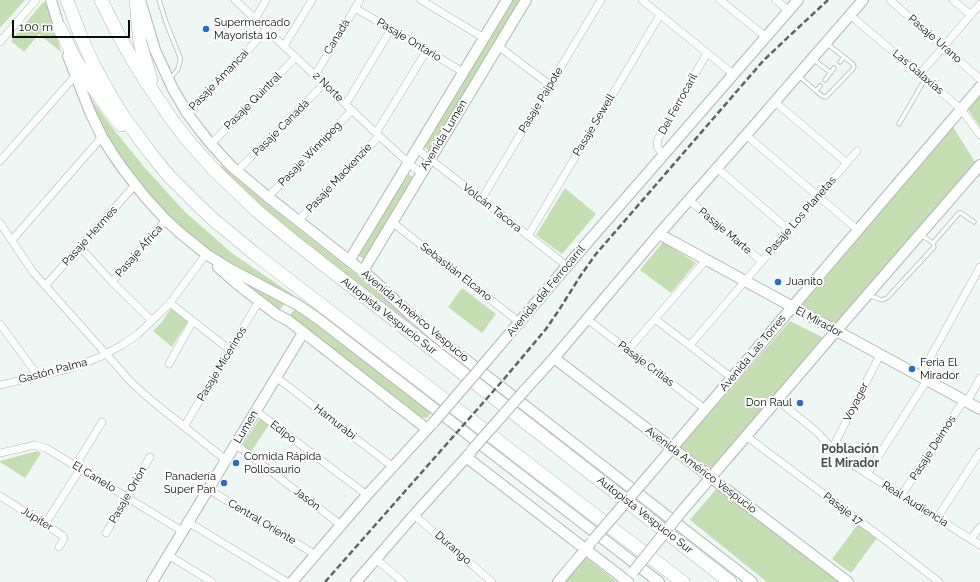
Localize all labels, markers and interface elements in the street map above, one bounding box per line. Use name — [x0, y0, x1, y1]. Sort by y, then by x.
scale bar — [14, 12, 132, 38]
street label: Pasaje Urano — [905, 12, 965, 66]
place label: Supermercado Mayorista 10 — [214, 16, 290, 42]
street label: Pasaje Ontario — [374, 16, 444, 64]
street label: Canadá — [321, 17, 353, 57]
text: 100 m — [19, 20, 53, 34]
marker: Supermercado Mayorista 10 — [201, 24, 211, 34]
street label: Pasaje Amancai — [186, 47, 252, 113]
street label: Las Galaxias — [890, 47, 946, 97]
street label: Pasaje Paipote — [516, 65, 566, 135]
street label: 2 Norte — [310, 69, 346, 105]
street label: Pasaje Quintral — [222, 70, 284, 132]
street label: Del Ferrocaril — [656, 71, 700, 137]
street label: Pasaje Sewell — [570, 92, 618, 158]
street label: Pasaje Canadá — [250, 97, 312, 159]
street label: Avenida Lumen — [418, 98, 470, 172]
street label: Pasaje Winnipeg — [276, 119, 344, 189]
street label: Pasaje Mackenzie — [303, 141, 375, 215]
street label: Pasaje Los Planetas — [763, 174, 839, 258]
street label: Volcán Tacora — [460, 181, 524, 235]
street label: Pasaje Hermes — [60, 203, 120, 269]
street label: Pasaje Marte — [696, 205, 754, 257]
street label: Pasaje África — [113, 222, 165, 280]
street label: Sebastián Elcano — [418, 240, 494, 304]
street label: Avenida del Ferrocarril — [504, 243, 588, 339]
street label: Avenida Américo Vespucio — [359, 267, 471, 365]
street label: Autopista Vespucio Sur — [339, 275, 439, 357]
place label: Juanito — [786, 275, 823, 289]
marker: Juanito — [773, 277, 783, 287]
street label: El Mirador — [793, 304, 845, 340]
street label: Avenida Las Torres — [717, 312, 789, 394]
street label: Pasaje Micerinos — [194, 324, 250, 404]
street label: Pasaje Critias — [615, 339, 677, 389]
street label: Gastón Palma — [17, 356, 89, 386]
place label: Feria El Mirador — [920, 356, 959, 382]
marker: Feria El Mirador — [907, 364, 917, 374]
street label: Voyager — [841, 380, 871, 424]
place label: Don Raul — [746, 396, 792, 410]
marker: Don Raul — [795, 398, 805, 408]
street label: Hamurabi — [311, 401, 359, 443]
street label: Lumen — [231, 408, 261, 446]
street label: Pasaje Deimos — [907, 413, 959, 483]
street label: Edipo — [267, 418, 299, 446]
street label: Avenida Américo Vespucio — [643, 424, 759, 516]
district label: Población El Mirador — [821, 442, 879, 470]
place label: Comida Rápida Pollosaurio — [244, 450, 321, 476]
marker: Comida Rápida Pollosaurio — [231, 458, 241, 468]
street label: El Canelo — [70, 459, 118, 495]
street label: Pasaje Orión — [106, 464, 150, 526]
place label: Panadería Super Pan — [164, 470, 216, 496]
street label: Autopista Vespucio Sur — [595, 474, 695, 556]
marker: Panadería Super Pan — [219, 478, 229, 488]
street label: Real Audiencia — [879, 478, 951, 530]
street label: Jasón — [291, 485, 323, 513]
street label: Pasaje 17 — [821, 490, 865, 528]
street label: Central Oriente — [226, 497, 298, 547]
street label: Júpiter — [19, 504, 55, 534]
street label: Durango — [432, 529, 474, 567]

